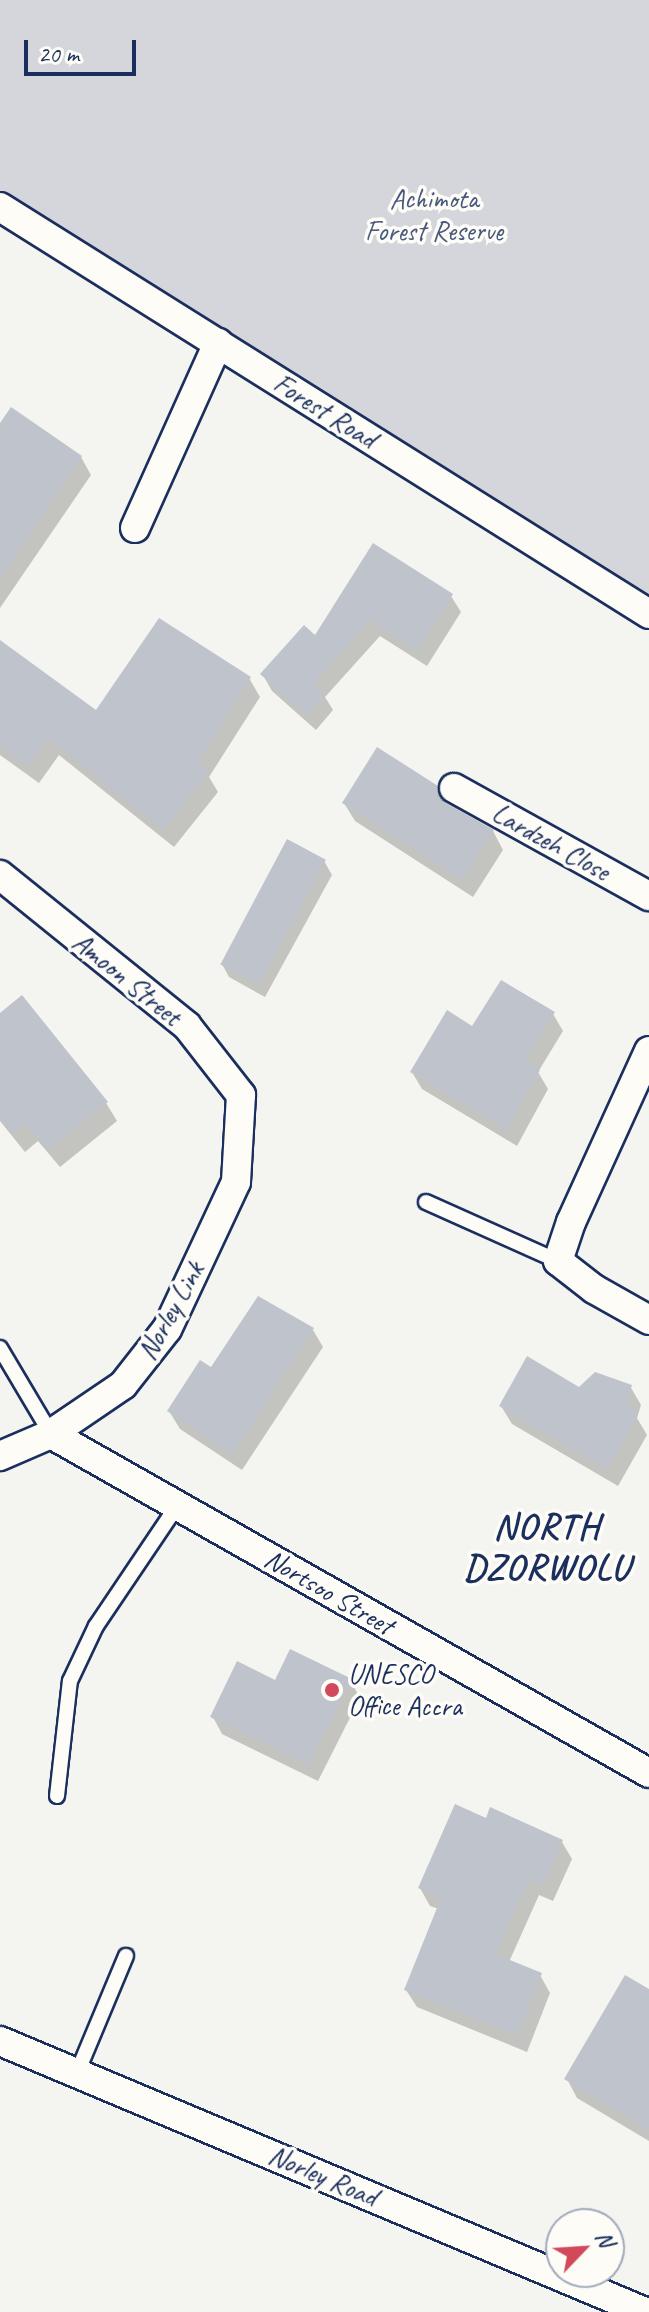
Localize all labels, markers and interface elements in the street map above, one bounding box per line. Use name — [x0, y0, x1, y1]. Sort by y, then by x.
scale bar — [28, 24, 140, 74]
text: 20 m — [38, 39, 79, 69]
park label: Achimota Forest Reserve — [365, 182, 503, 248]
street label: Forest Road — [268, 367, 382, 455]
street label: Lardzeh Close — [486, 796, 616, 888]
street label: Amoon Street — [66, 925, 188, 1033]
street label: Norley Link — [130, 1256, 212, 1366]
district label: NORTH DZORWOLU — [463, 1504, 631, 1589]
street label: Nortsoo Street — [259, 1542, 399, 1642]
place label: UNESCO Office Accra — [348, 1657, 462, 1723]
marker: UNESCO Office Accra — [323, 1681, 341, 1699]
street label: Norley Road — [264, 2138, 382, 2214]
north arrow — [545, 2208, 625, 2288]
text: N — [589, 2227, 621, 2251]

